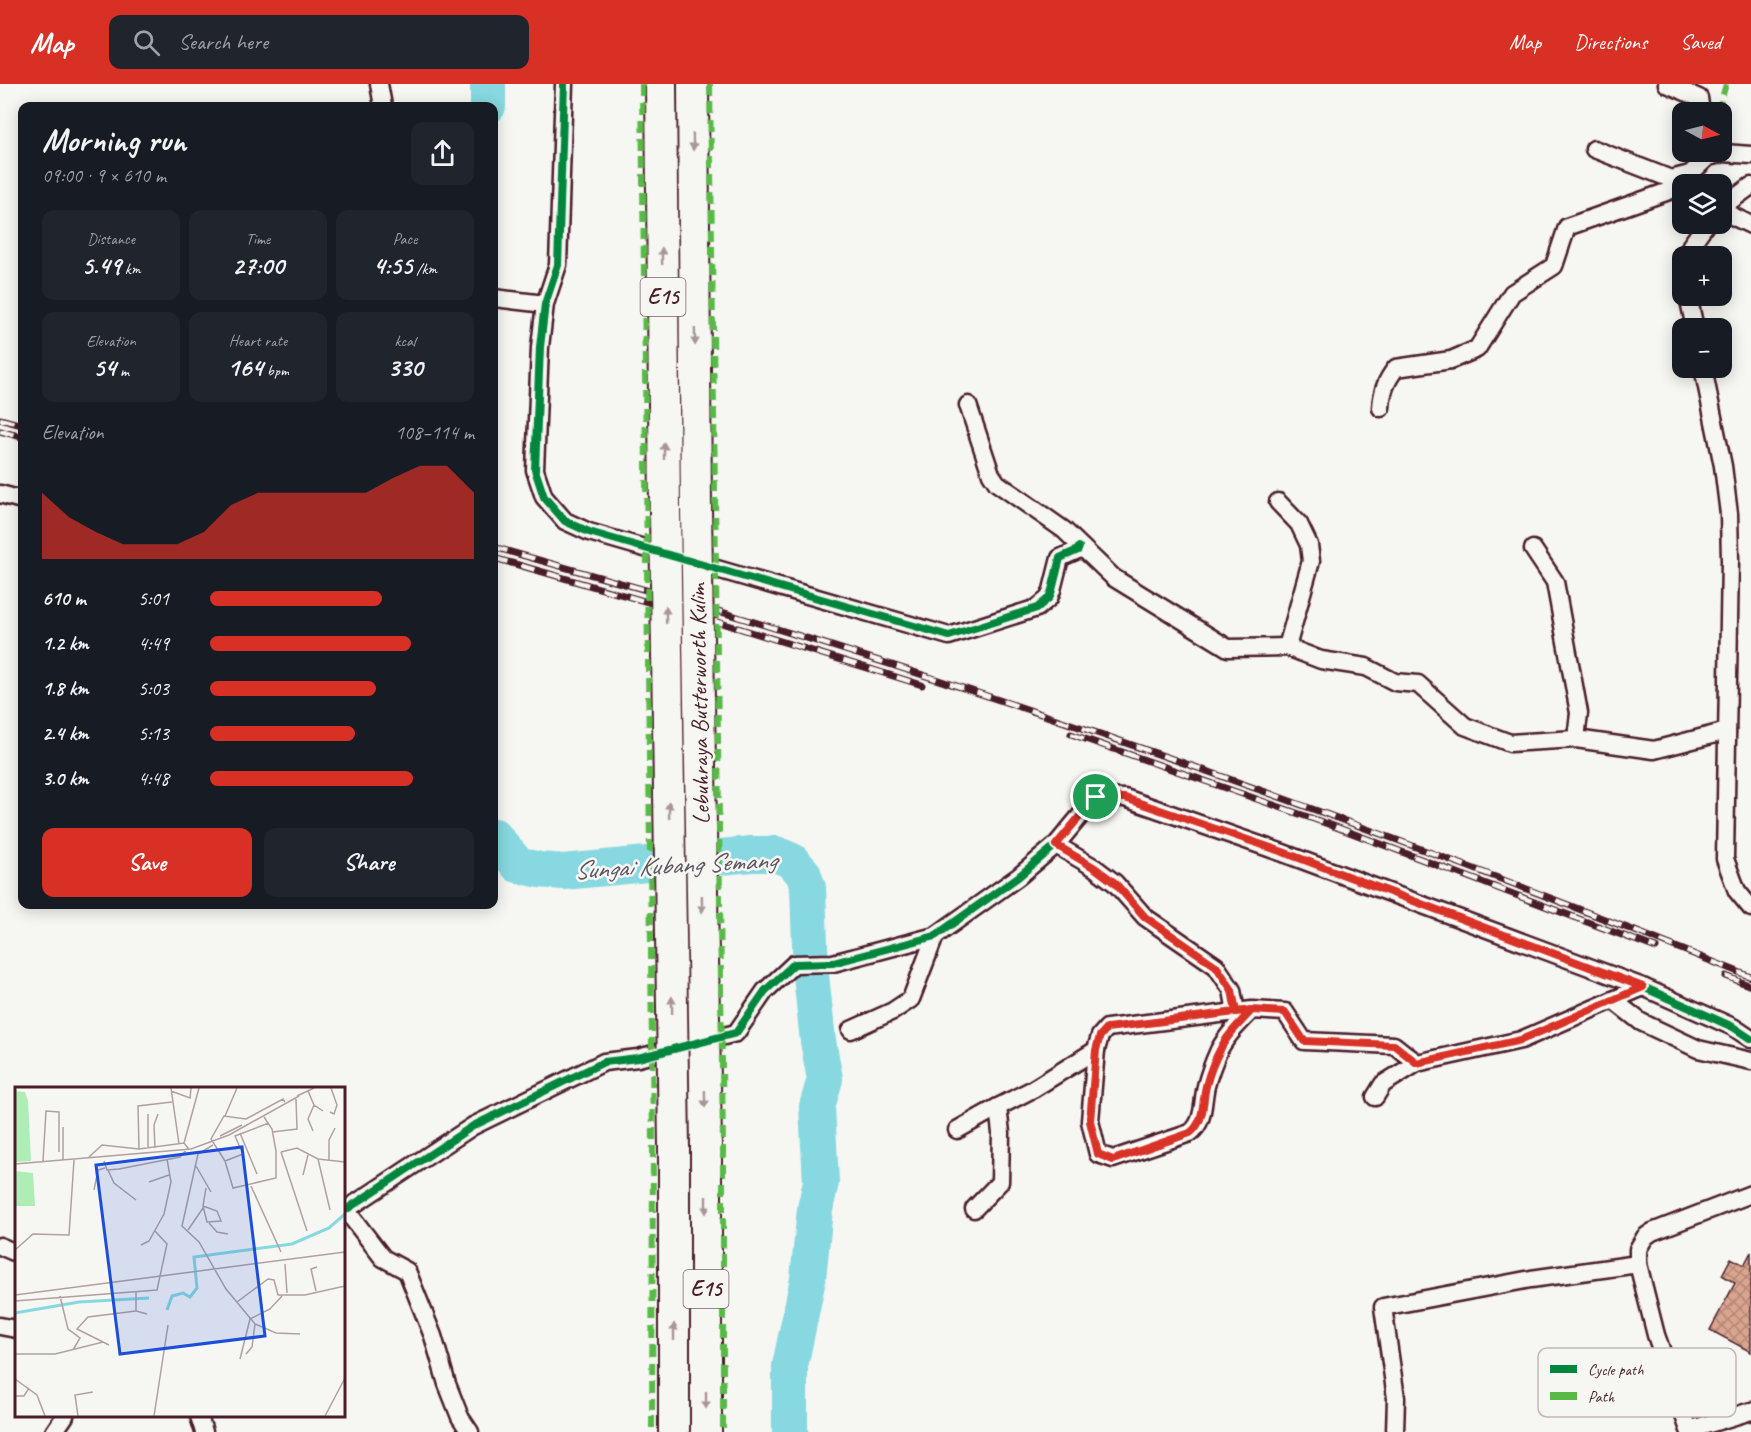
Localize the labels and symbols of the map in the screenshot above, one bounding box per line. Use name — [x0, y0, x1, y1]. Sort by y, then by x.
north arrow — [1672, 102, 1732, 162]
one-way arrow — [688, 133, 698, 152]
one-way arrow — [658, 247, 667, 266]
road number: E15 — [640, 278, 686, 316]
one-way arrow — [690, 328, 700, 347]
one-way arrow — [659, 442, 669, 461]
street label: Lebuhraya Butterworth Kulim — [682, 581, 716, 825]
one-way arrow — [661, 605, 671, 624]
pin — [1070, 771, 1121, 822]
one-way arrow — [664, 800, 674, 819]
water label: Sungai Kubang Semang — [573, 843, 781, 887]
one-way arrow — [697, 894, 707, 913]
one-way arrow — [667, 995, 677, 1014]
inset map — [15, 1087, 345, 1417]
one-way arrow — [700, 1089, 710, 1108]
one-way arrow — [701, 1196, 711, 1215]
road number: E15 — [684, 1270, 728, 1308]
one-way arrow — [669, 1322, 679, 1341]
legend — [1538, 1348, 1736, 1417]
text: Cycle path — [1588, 1360, 1644, 1380]
text: Path — [1588, 1387, 1615, 1407]
one-way arrow — [701, 1391, 711, 1410]

